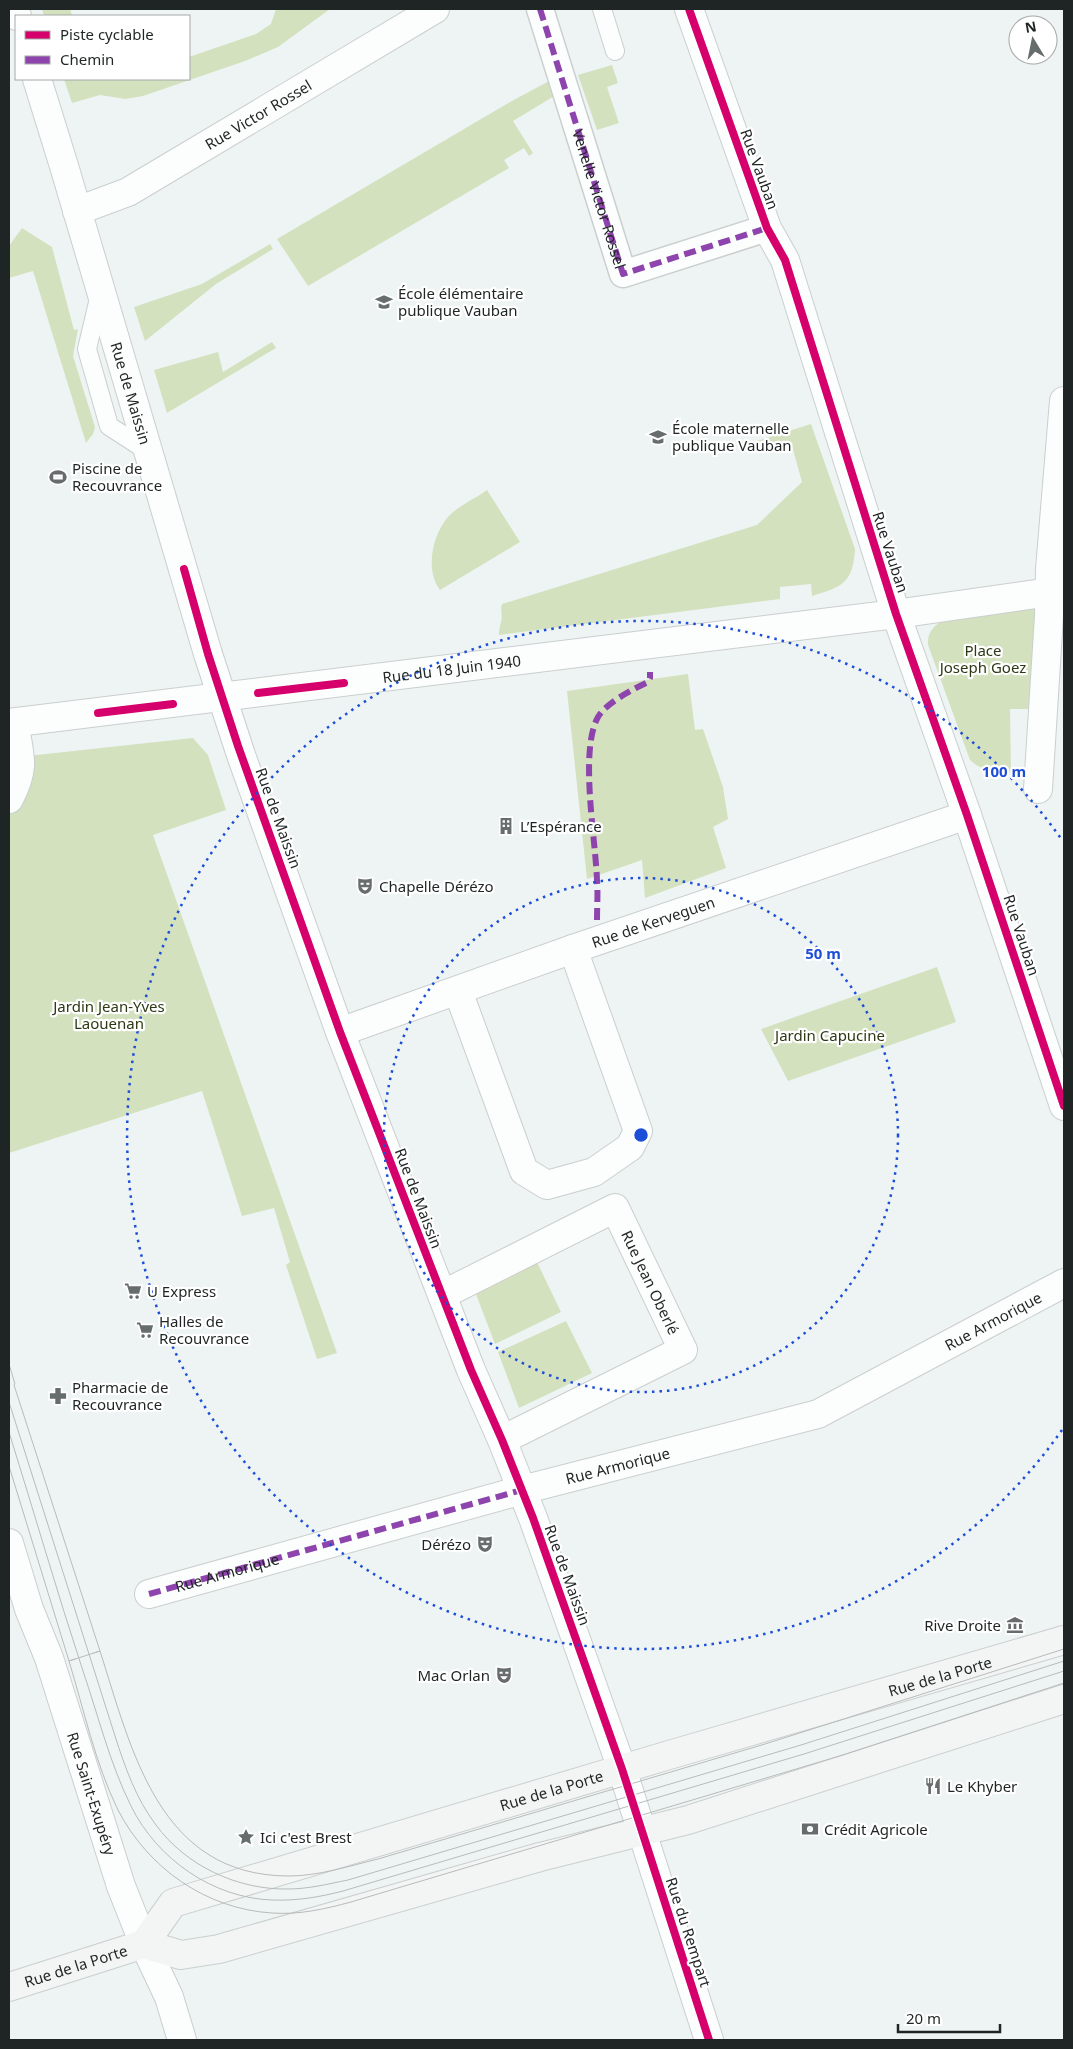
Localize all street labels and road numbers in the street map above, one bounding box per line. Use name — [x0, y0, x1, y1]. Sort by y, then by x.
street label: Rue Victor Rossel — [201, 75, 315, 154]
street label: Rue Vauban — [736, 126, 784, 212]
street label: Venelle Victor Rossel — [568, 127, 631, 271]
street label: Rue de Maissin — [106, 340, 156, 447]
street label: Rue Vauban — [868, 509, 914, 595]
street label: Rue du 18 Juin 1940 — [381, 650, 522, 687]
street label: Rue de Maissin — [251, 765, 307, 871]
street label: Rue de Kerveguen — [589, 892, 717, 952]
street label: Rue Vauban — [999, 892, 1045, 978]
street label: Rue de Maissin — [391, 1145, 447, 1251]
street label: Rue Jean Oberlé — [617, 1227, 684, 1338]
street label: Rue Armorique — [941, 1287, 1045, 1355]
street label: Rue Armorique — [563, 1442, 672, 1488]
street label: Rue de Maissin — [540, 1522, 596, 1628]
street label: Rue Armorique — [173, 1548, 281, 1596]
street label: Rue de la Porte — [886, 1652, 994, 1701]
street label: Rue Saint-Exupéry — [63, 1729, 121, 1858]
street label: Rue de la Porte — [497, 1765, 605, 1815]
street label: Rue du Rempart — [662, 1874, 716, 1990]
street label: Rue de la Porte — [22, 1940, 130, 1992]

